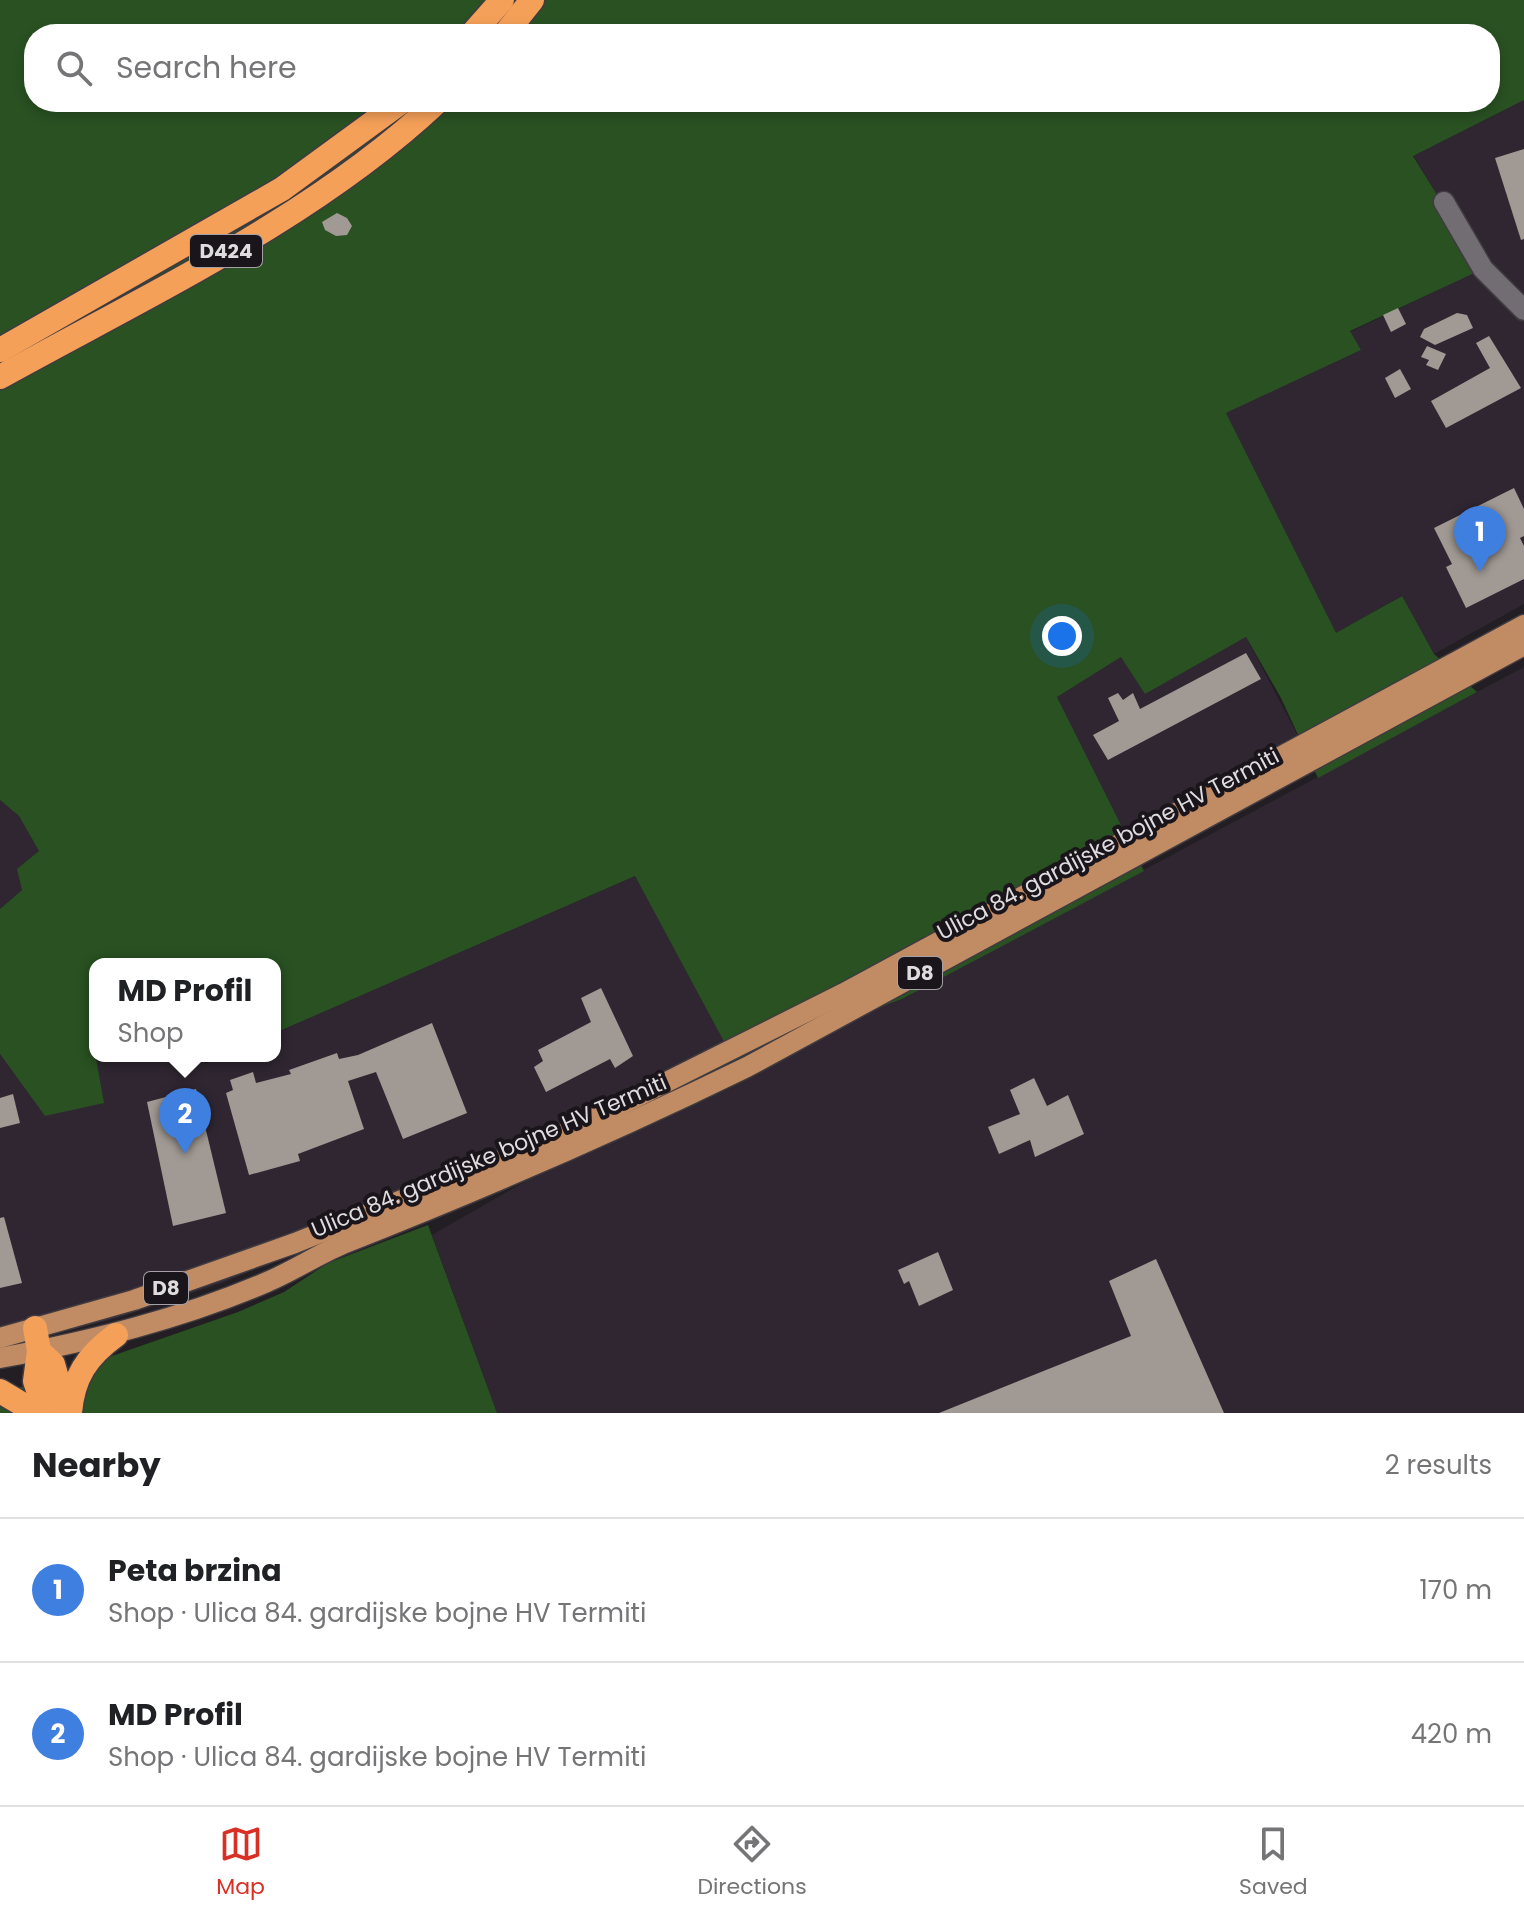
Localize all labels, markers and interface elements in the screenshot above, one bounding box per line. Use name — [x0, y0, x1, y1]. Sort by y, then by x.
search box — [24, 24, 1500, 112]
icon: search — [52, 46, 96, 90]
text: Search here — [116, 46, 297, 89]
road number: D424 — [190, 235, 262, 267]
pin: 1 — [1454, 506, 1506, 572]
your location — [1042, 616, 1082, 656]
street label: Ulica 84. gardijske bojne HV Termiti — [932, 740, 1284, 948]
road number: D8 — [898, 957, 942, 989]
popup — [89, 958, 281, 1062]
text: MD Profil — [118, 969, 252, 1012]
text: Shop — [118, 1015, 184, 1051]
street label: Ulica 84. gardijske bojne HV Termiti — [307, 1067, 671, 1245]
pin: 2 — [159, 1088, 211, 1154]
road number: D8 — [144, 1272, 188, 1304]
text: Nearby — [32, 1441, 161, 1489]
text: 2 results — [1385, 1447, 1492, 1483]
text: Peta brzina — [108, 1549, 282, 1592]
text: 1 — [53, 1572, 63, 1608]
text: 170 m — [1419, 1572, 1492, 1608]
text: Shop · Ulica 84. gardijske bojne HV Termiti — [108, 1595, 646, 1631]
text: MD Profil — [108, 1693, 243, 1736]
text: 2 — [51, 1716, 65, 1752]
text: 420 m — [1411, 1716, 1492, 1752]
text: Shop · Ulica 84. gardijske bojne HV Termiti — [108, 1739, 646, 1775]
tab: Map — [216, 1822, 265, 1903]
tab: Directions — [697, 1822, 807, 1903]
tab: Saved — [1239, 1822, 1308, 1903]

